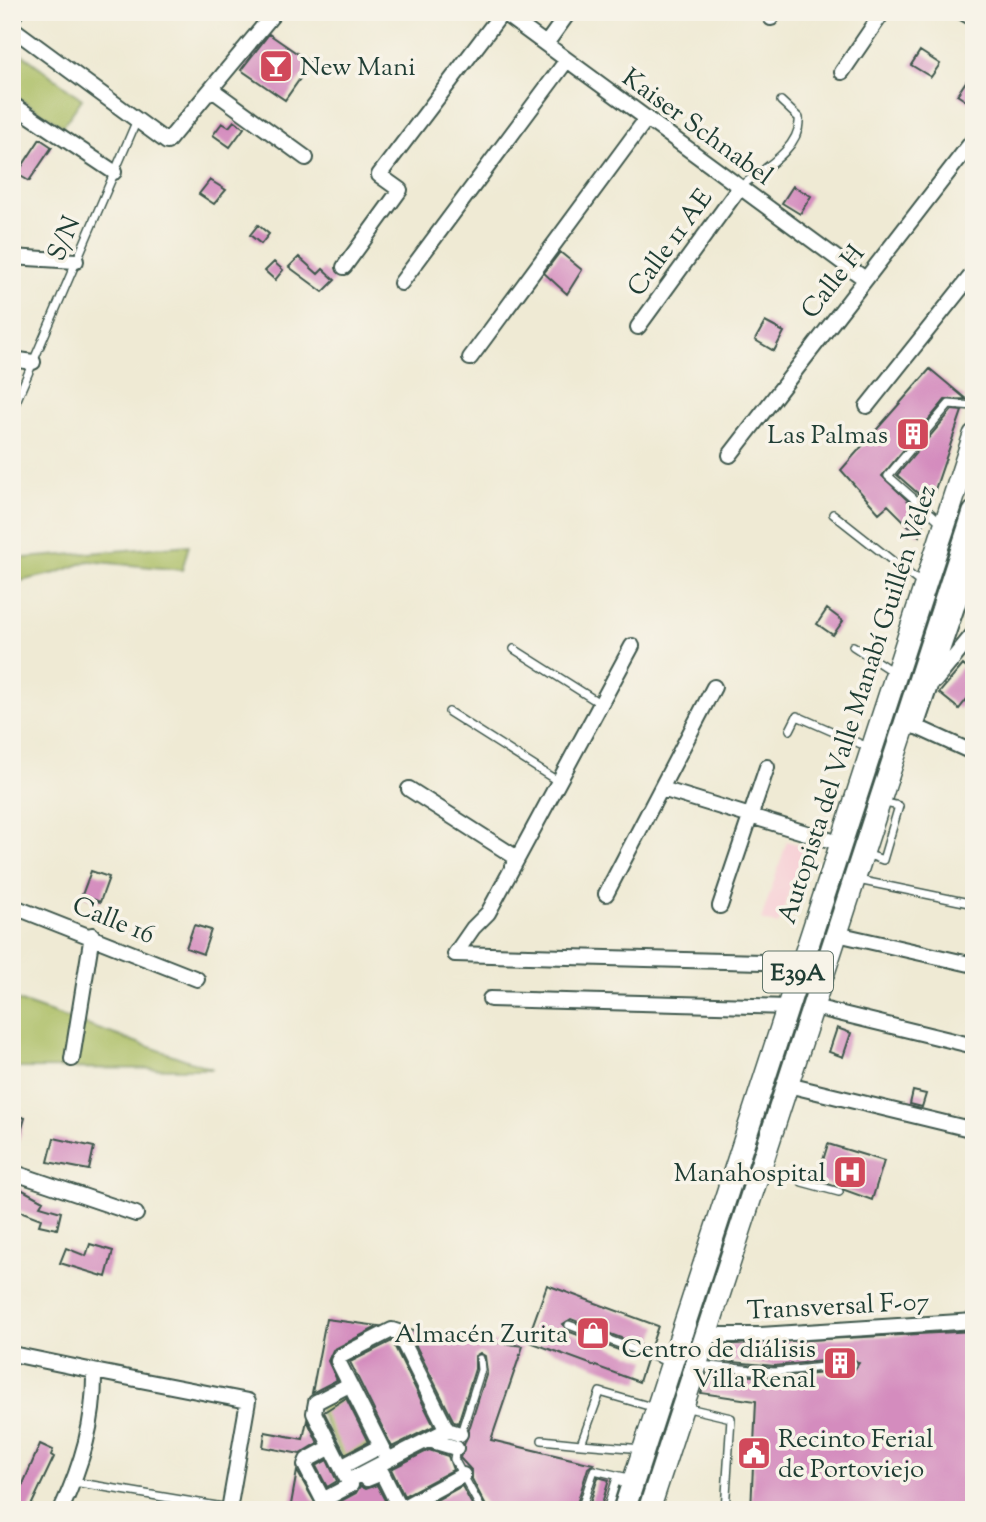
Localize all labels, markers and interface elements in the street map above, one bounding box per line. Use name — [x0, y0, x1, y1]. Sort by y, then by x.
bar icon: New Mani — [257, 47, 295, 85]
place label: New Mani — [300, 50, 416, 87]
street label: Kaiser Schnabel — [613, 61, 780, 196]
street label: Calle 11 AE — [619, 182, 723, 305]
street label: S/N — [39, 211, 91, 267]
street label: Calle H — [793, 237, 875, 327]
building icon: Las Palmas — [894, 415, 932, 453]
place label: Las Palmas — [767, 418, 888, 455]
street label: Autopista del Valle Manabí Guillén Vélez — [770, 480, 947, 929]
street label: Calle 16 — [66, 888, 160, 955]
road number: E39A — [763, 952, 833, 992]
hospital icon: Manahospital — [831, 1153, 869, 1191]
place label: Manahospital — [674, 1156, 826, 1193]
street label: Transversal F-07 — [746, 1284, 930, 1331]
shop icon: Almacén Zurita — [574, 1314, 612, 1352]
place label: Almacén Zurita — [394, 1317, 568, 1354]
place label: Centro de diálisis Villa Renal — [622, 1332, 816, 1399]
building icon: Centro de diálisis Villa Renal — [821, 1344, 859, 1382]
place label: Recinto Ferial de Portoviejo — [778, 1422, 933, 1489]
public building icon: Recinto Ferial de Portoviejo — [735, 1434, 773, 1472]

